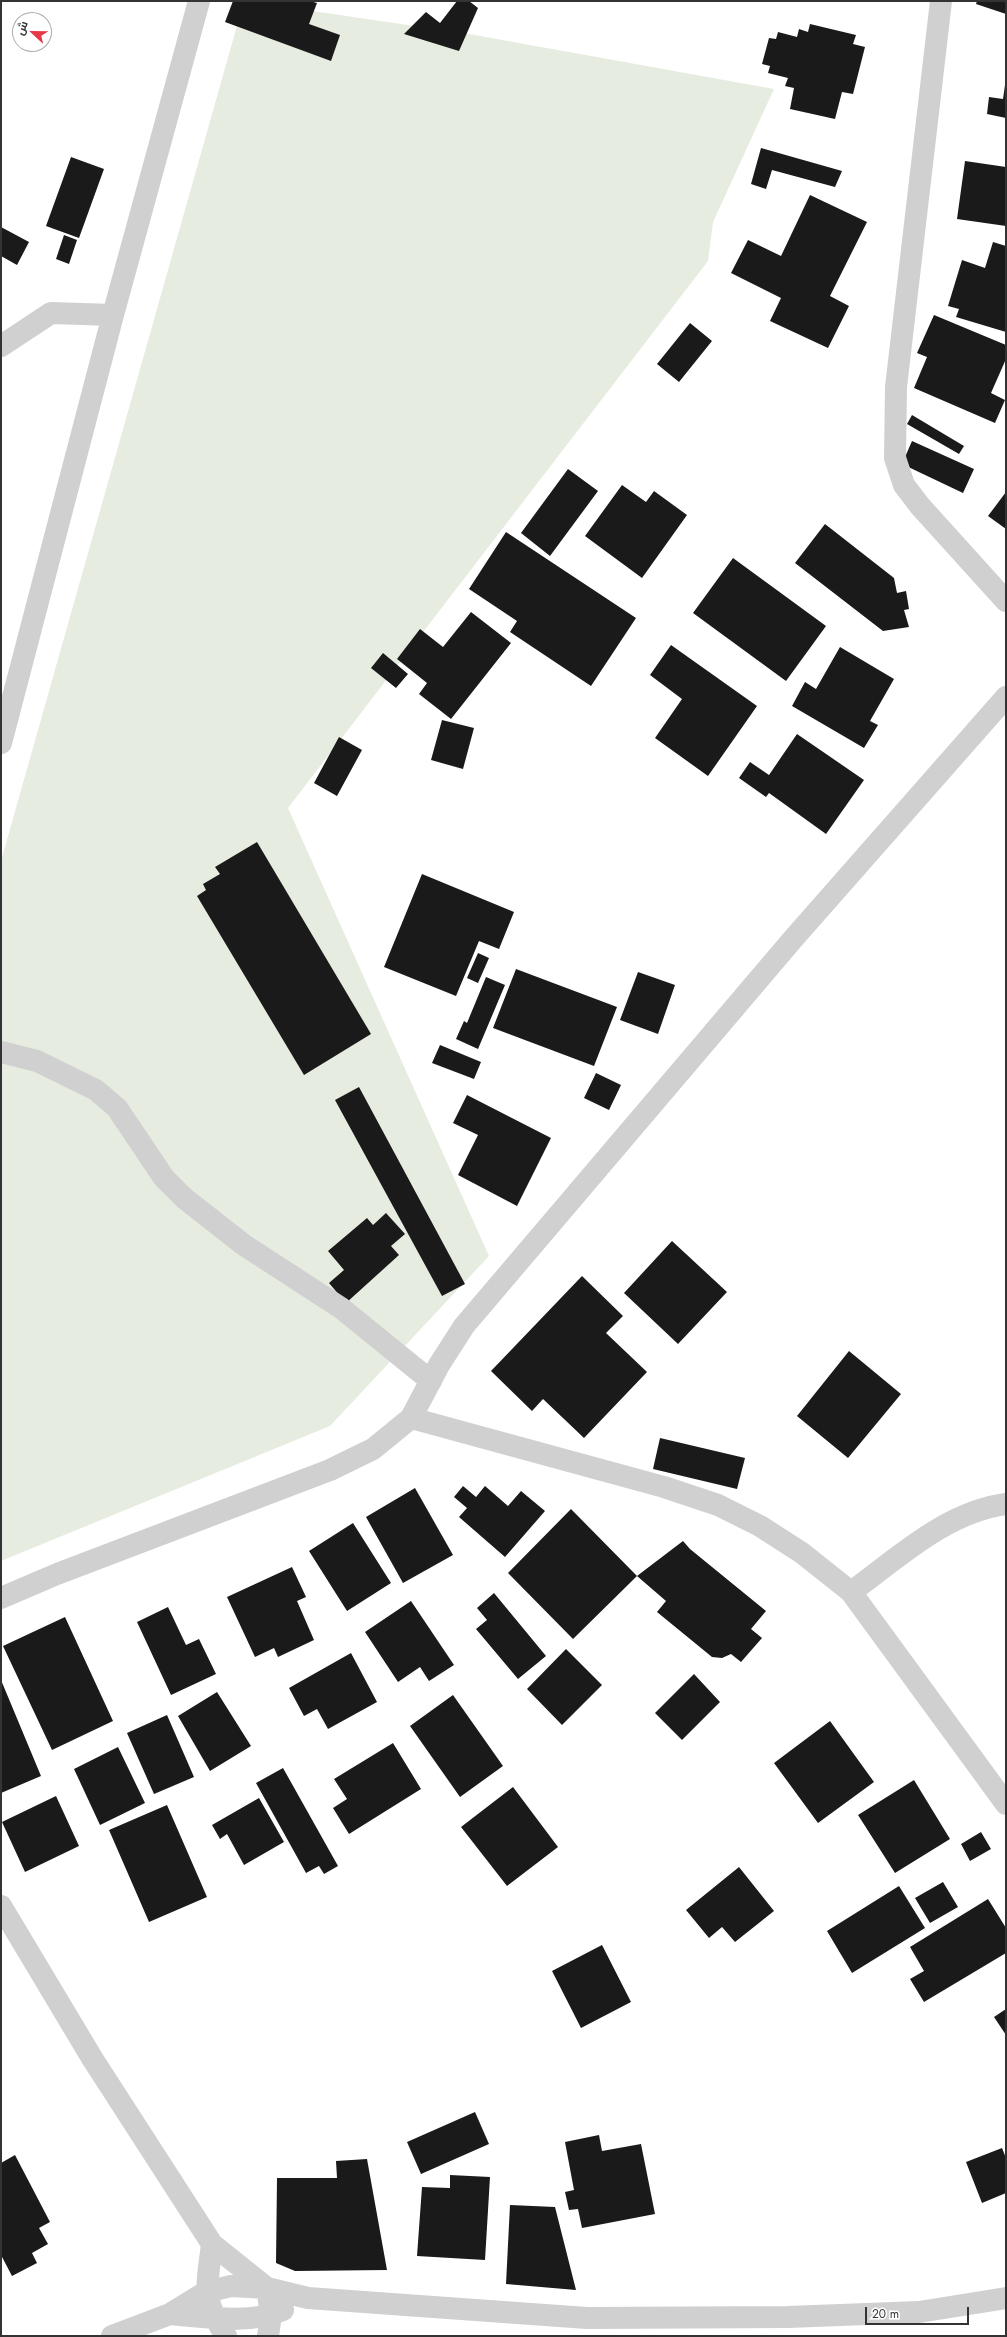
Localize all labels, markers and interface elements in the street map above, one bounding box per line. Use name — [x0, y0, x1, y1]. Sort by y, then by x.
north arrow — [12, 12, 52, 52]
text: ش — [12, 18, 32, 37]
scale bar — [867, 2299, 971, 2325]
text: 20 m — [872, 2305, 899, 2323]

